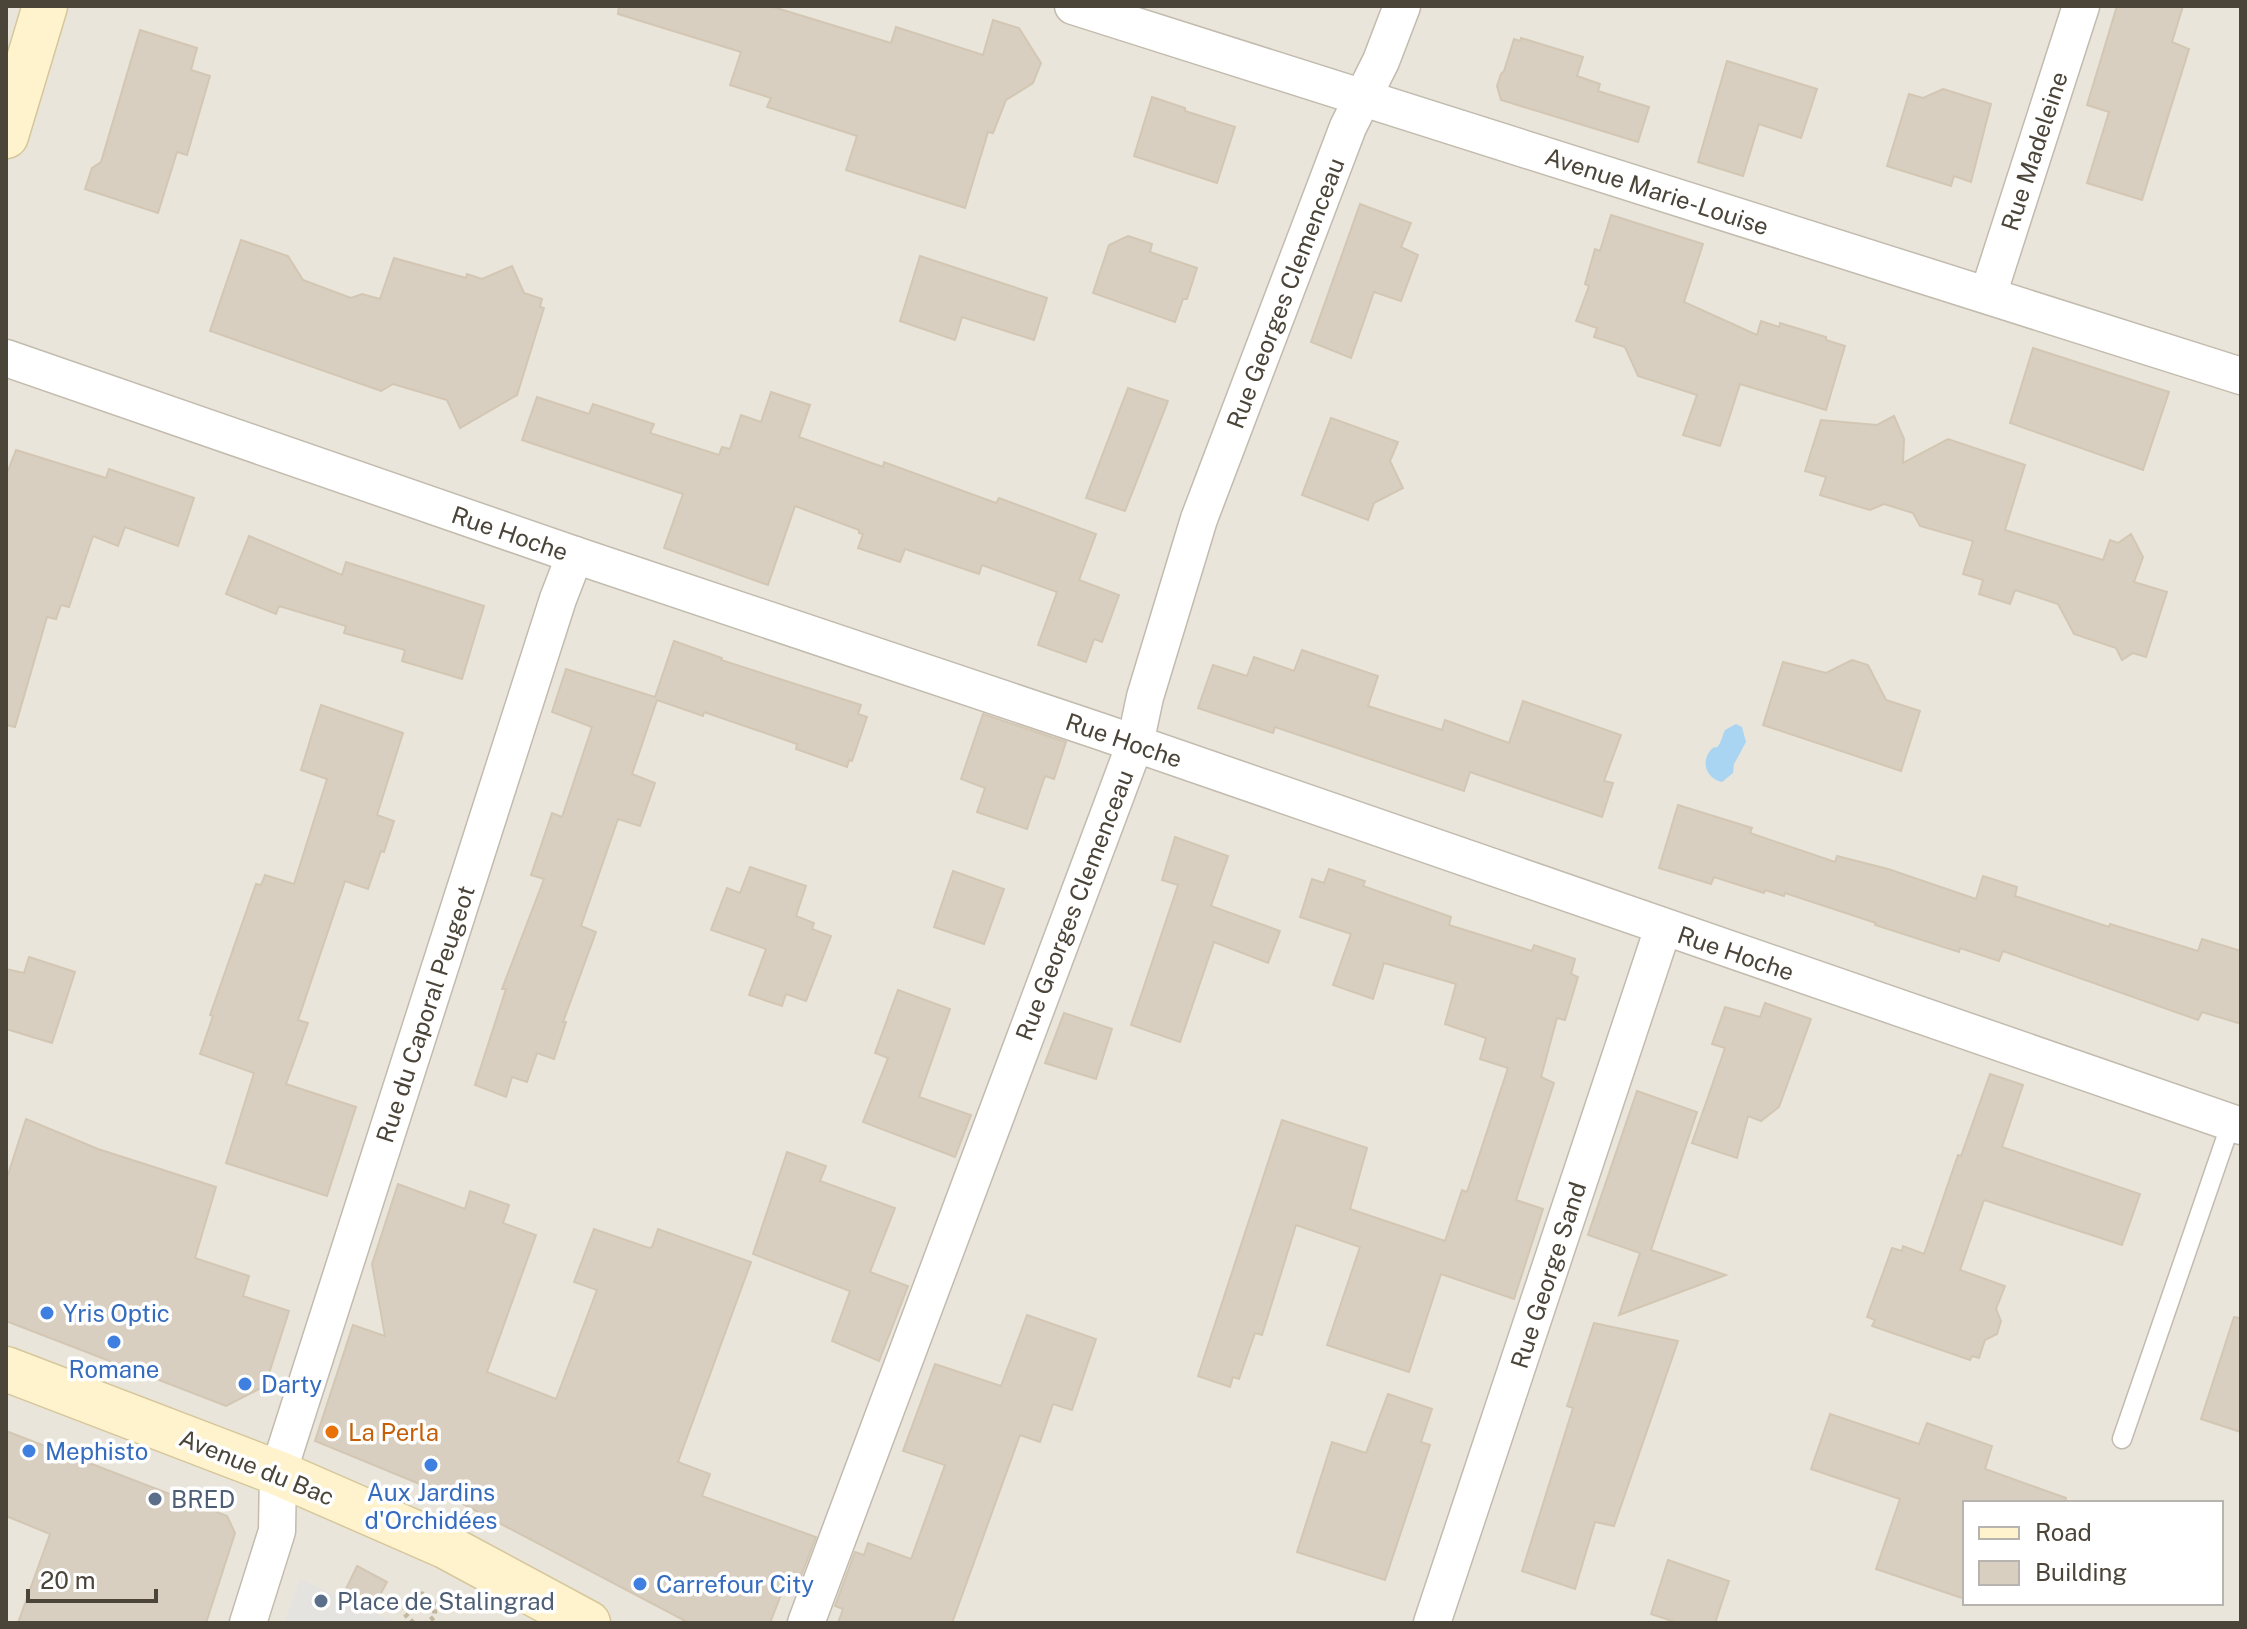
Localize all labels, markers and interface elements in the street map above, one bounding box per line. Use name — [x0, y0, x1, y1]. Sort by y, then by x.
street label: Rue Madeleine — [1995, 68, 2073, 234]
street label: Avenue Marie-Louise — [1542, 142, 1772, 240]
street label: Rue Georges Clemenceau — [1220, 154, 1350, 432]
street label: Rue Hoche — [448, 500, 572, 566]
street label: Rue Hoche — [1062, 707, 1186, 773]
street label: Rue Georges Clemenceau — [1009, 766, 1139, 1044]
street label: Rue du Caporal Peugeot — [370, 882, 480, 1146]
street label: Rue Hoche — [1674, 920, 1798, 986]
street label: Rue George Sand — [1505, 1178, 1591, 1372]
place label: Yris Optic — [63, 1299, 170, 1327]
marker: Yris Optic — [38, 1304, 56, 1322]
marker: Romane — [105, 1333, 123, 1351]
place label: Romane — [69, 1355, 159, 1383]
place label: Darty — [261, 1370, 322, 1398]
marker: Darty — [236, 1375, 254, 1393]
place label: La Perla — [348, 1418, 439, 1446]
street label: Avenue du Bac — [176, 1423, 338, 1511]
marker: La Perla — [323, 1423, 341, 1441]
place label: Mephisto — [45, 1437, 148, 1465]
marker: Mephisto — [20, 1442, 38, 1460]
marker: Aux Jardins d'Orchidées — [422, 1456, 440, 1474]
place label: Aux Jardins d'Orchidées — [365, 1478, 497, 1534]
place label: BRED — [171, 1485, 235, 1513]
marker: BRED — [146, 1490, 164, 1508]
legend — [1963, 1501, 2223, 1605]
text: Road — [2035, 1518, 2092, 1546]
scale bar — [28, 1553, 156, 1603]
text: Building — [2035, 1558, 2127, 1586]
text: 20 m — [40, 1566, 96, 1594]
place label: Carrefour City — [656, 1570, 814, 1598]
marker: Carrefour City — [631, 1575, 649, 1593]
place label: Place de Stalingrad — [337, 1587, 555, 1615]
marker: Place de Stalingrad — [312, 1592, 330, 1610]

